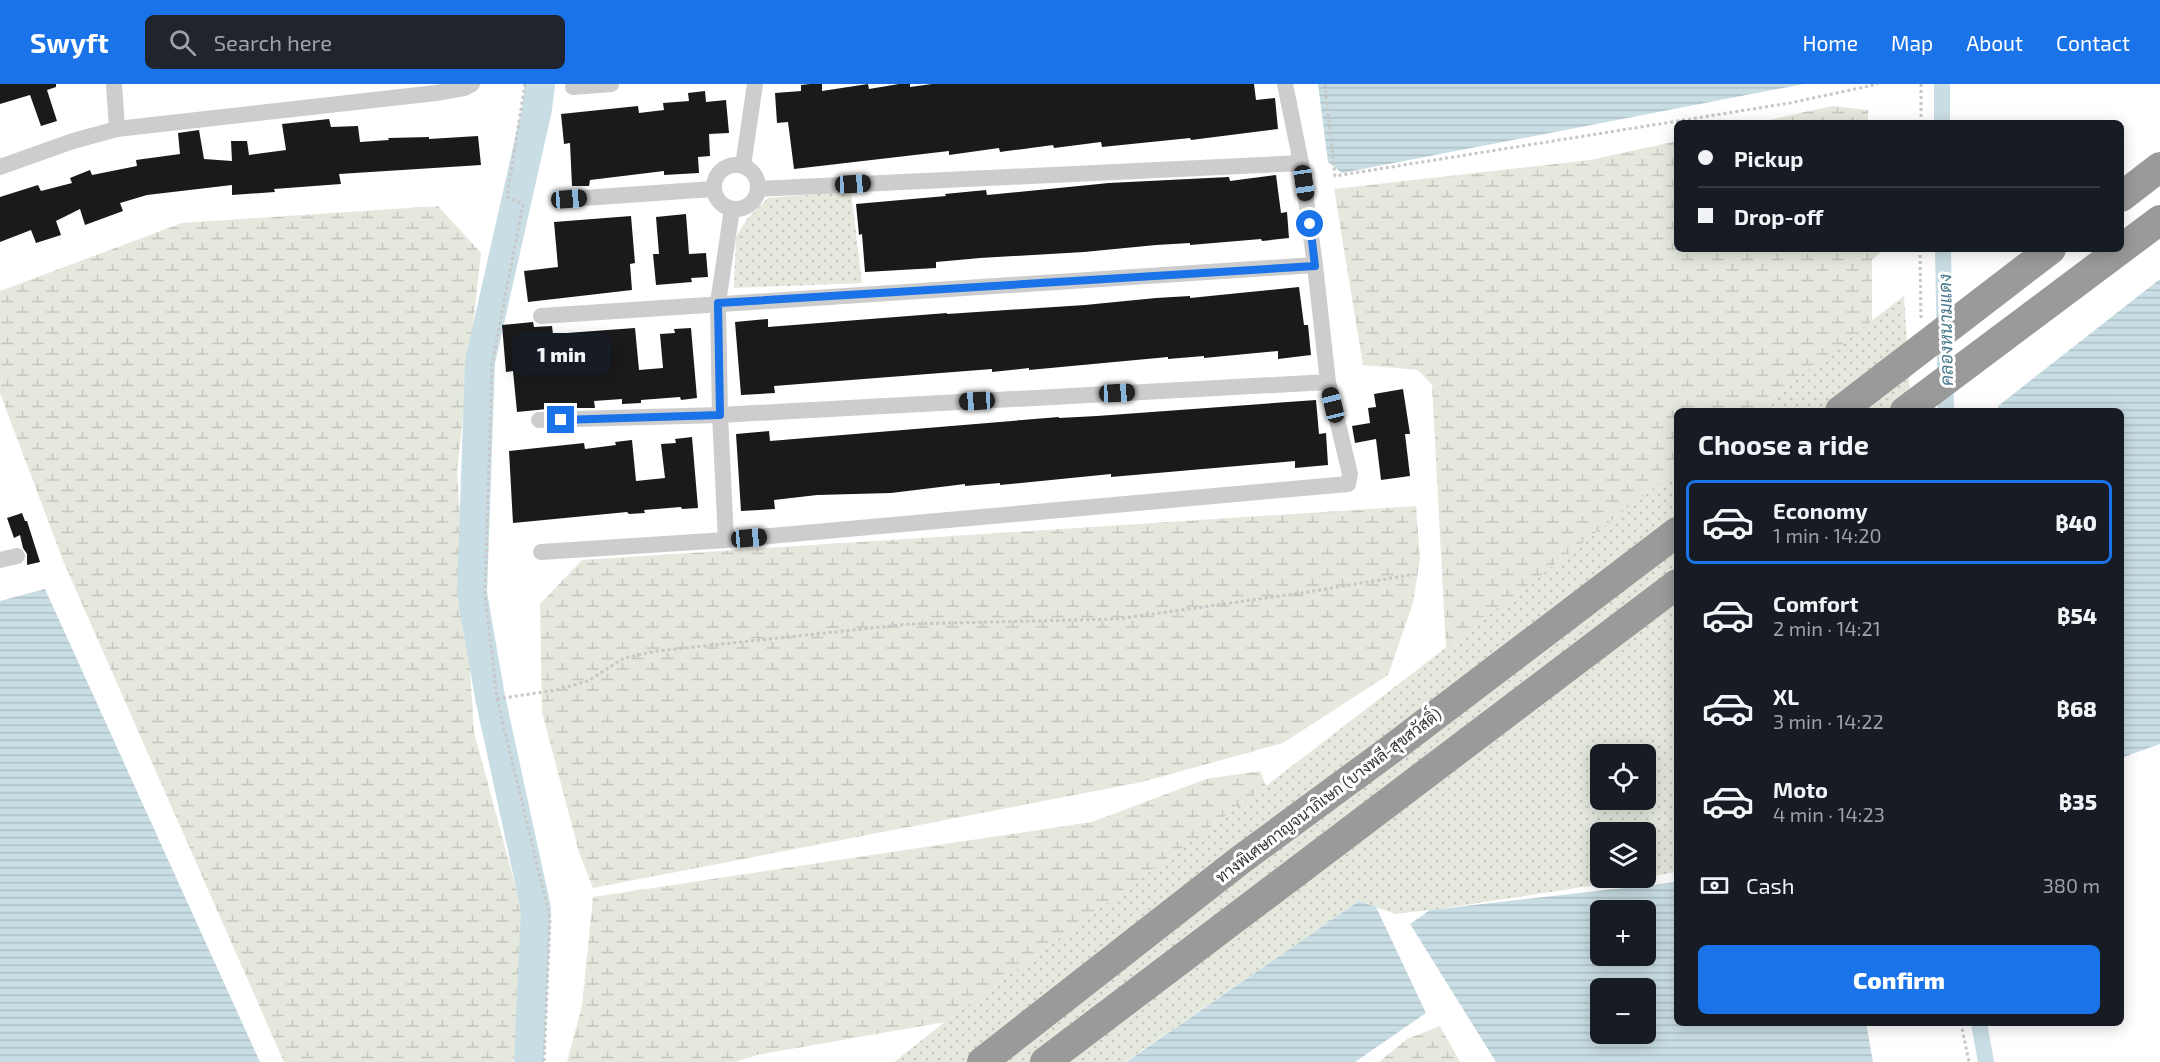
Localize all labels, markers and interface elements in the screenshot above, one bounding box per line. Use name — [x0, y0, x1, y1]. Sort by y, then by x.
search box — [145, 15, 565, 69]
text: Swyft — [30, 25, 109, 59]
icon: search — [166, 26, 199, 59]
text: Search here — [214, 29, 332, 55]
text: Home — [1802, 30, 1858, 55]
text: Map — [1891, 30, 1933, 55]
text: About — [1966, 30, 2023, 55]
text: Contact — [2056, 30, 2130, 55]
text: Pickup — [1734, 145, 1803, 171]
car — [1293, 164, 1315, 202]
car — [835, 174, 871, 194]
car — [550, 189, 588, 209]
text: Drop-off — [1734, 203, 1823, 229]
route start — [1296, 210, 1323, 237]
water label: คลองหนามแดง — [1933, 274, 1957, 386]
callout: 1 min — [512, 333, 610, 375]
text: 1 min — [537, 342, 586, 366]
car — [1099, 383, 1135, 403]
car — [1320, 385, 1346, 425]
car — [959, 391, 995, 411]
route end — [547, 406, 574, 433]
text: Choose a ride — [1698, 428, 1869, 460]
icon: car — [1701, 495, 1755, 549]
text: Economy — [1773, 497, 1868, 523]
text: ฿40 — [2055, 509, 2097, 535]
text: 1 min · 14:20 — [1773, 523, 1881, 547]
car — [730, 527, 768, 549]
icon: car — [1701, 588, 1755, 642]
text: Comfort — [1773, 590, 1858, 616]
text: ฿54 — [2057, 602, 2097, 628]
text: 2 min · 14:21 — [1773, 616, 1881, 640]
icon: car — [1701, 681, 1755, 735]
text: XL — [1773, 683, 1799, 709]
text: ฿68 — [2057, 695, 2097, 721]
street label: ทางพิเศษกาญจนาภิเษก (บางพลี-สุขสวัสดิ์) — [1209, 700, 1446, 889]
text: 3 min · 14:22 — [1773, 709, 1884, 733]
map controls — [1590, 744, 1656, 1044]
button: locate — [1590, 744, 1656, 810]
icon: car — [1701, 774, 1755, 828]
text: Moto — [1773, 776, 1828, 802]
text: ฿35 — [2059, 788, 2097, 814]
text: 4 min · 14:23 — [1773, 802, 1885, 826]
button: layers — [1590, 822, 1656, 888]
icon: cash — [1698, 869, 1731, 902]
text: Cash — [1746, 872, 1795, 898]
text: 380 m — [2043, 873, 2100, 897]
button: + — [1590, 900, 1656, 966]
button: Confirm — [1698, 945, 2100, 1014]
button: − — [1590, 978, 1656, 1044]

